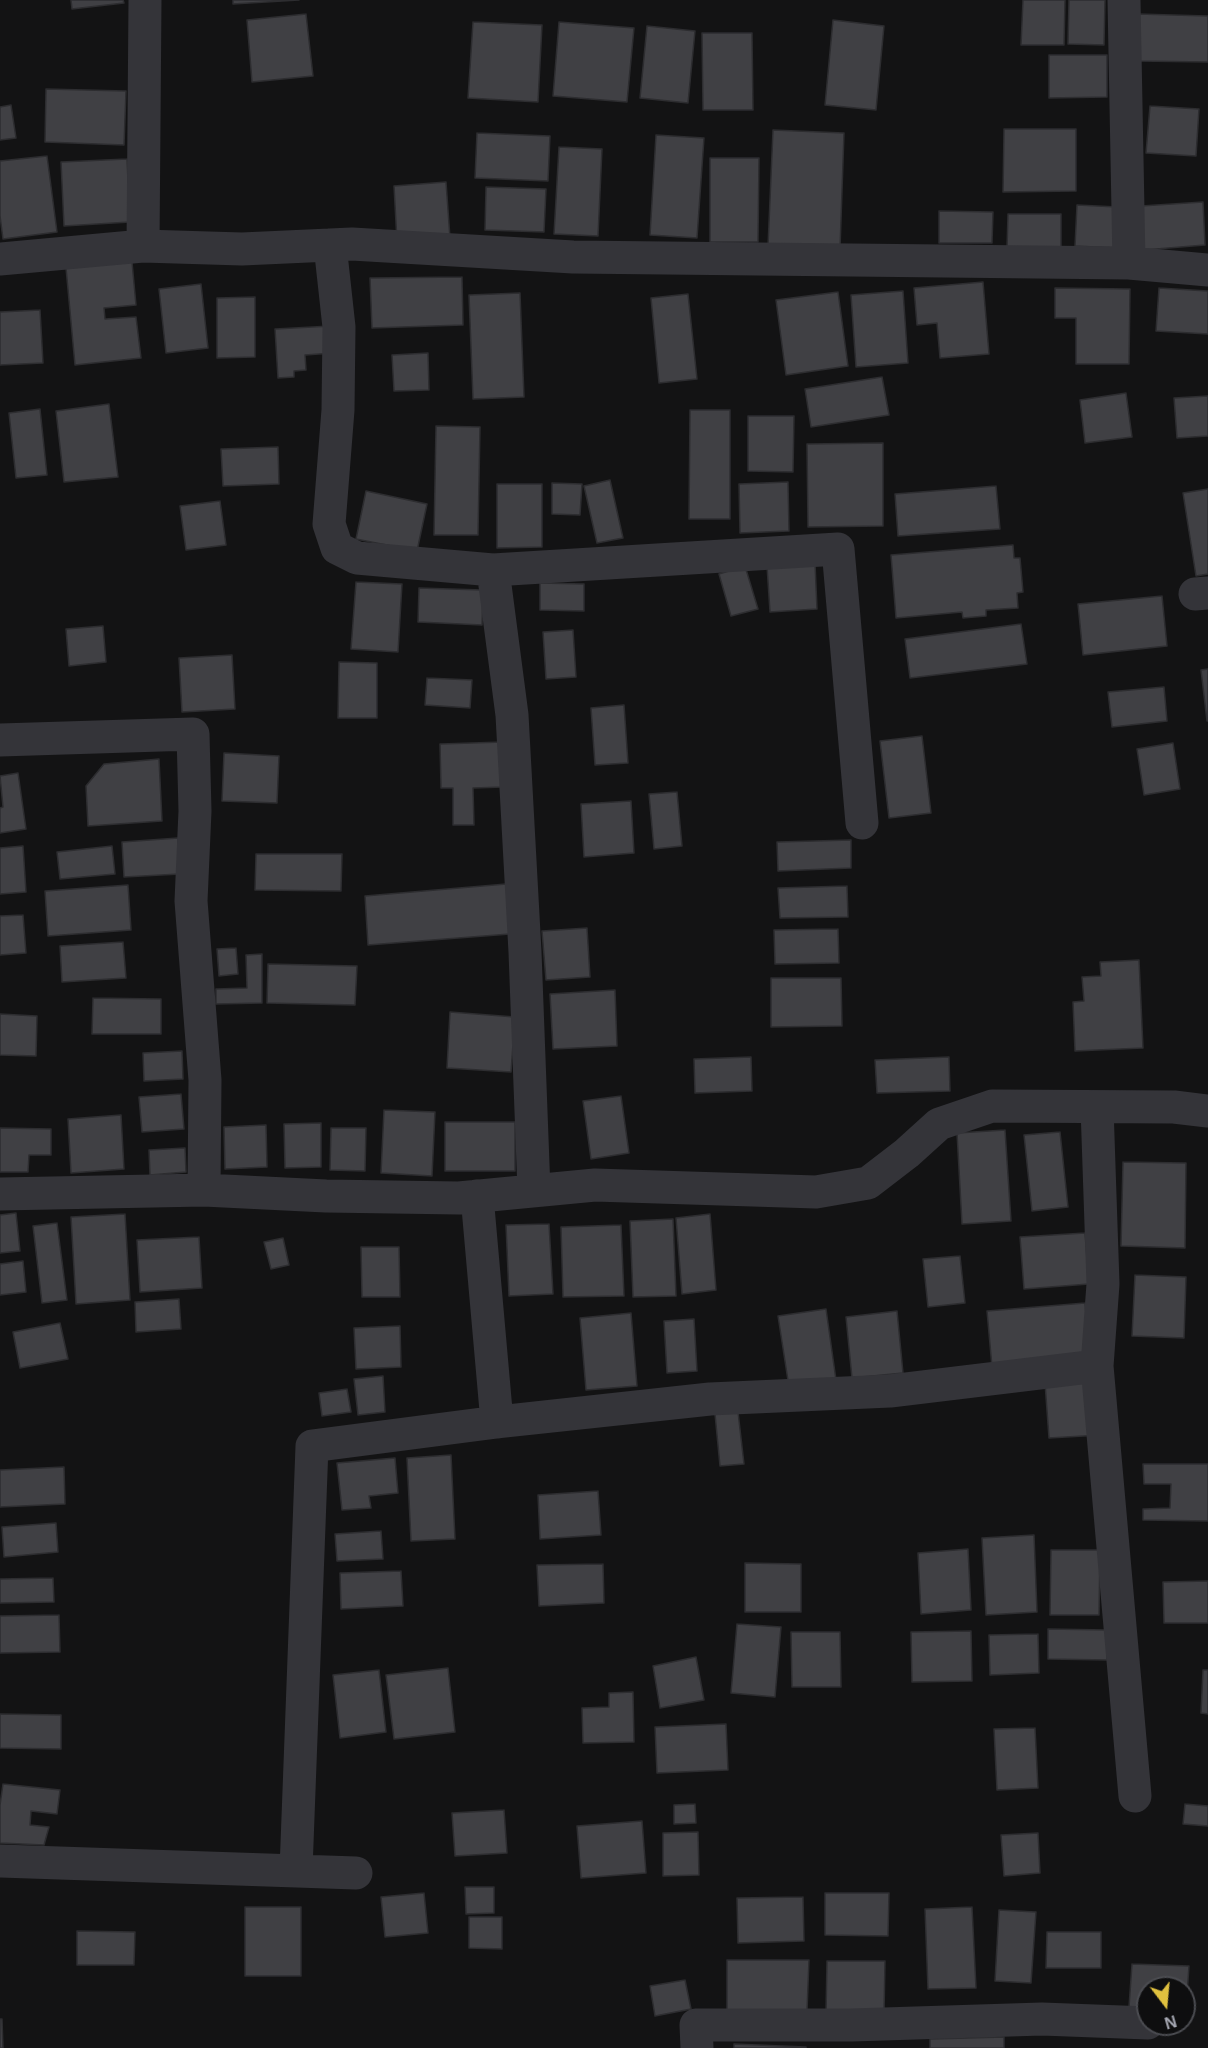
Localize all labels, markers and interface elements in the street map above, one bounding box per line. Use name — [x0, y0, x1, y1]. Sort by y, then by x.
north arrow — [1136, 1976, 1196, 2036]
text: N — [1163, 2012, 1178, 2032]

